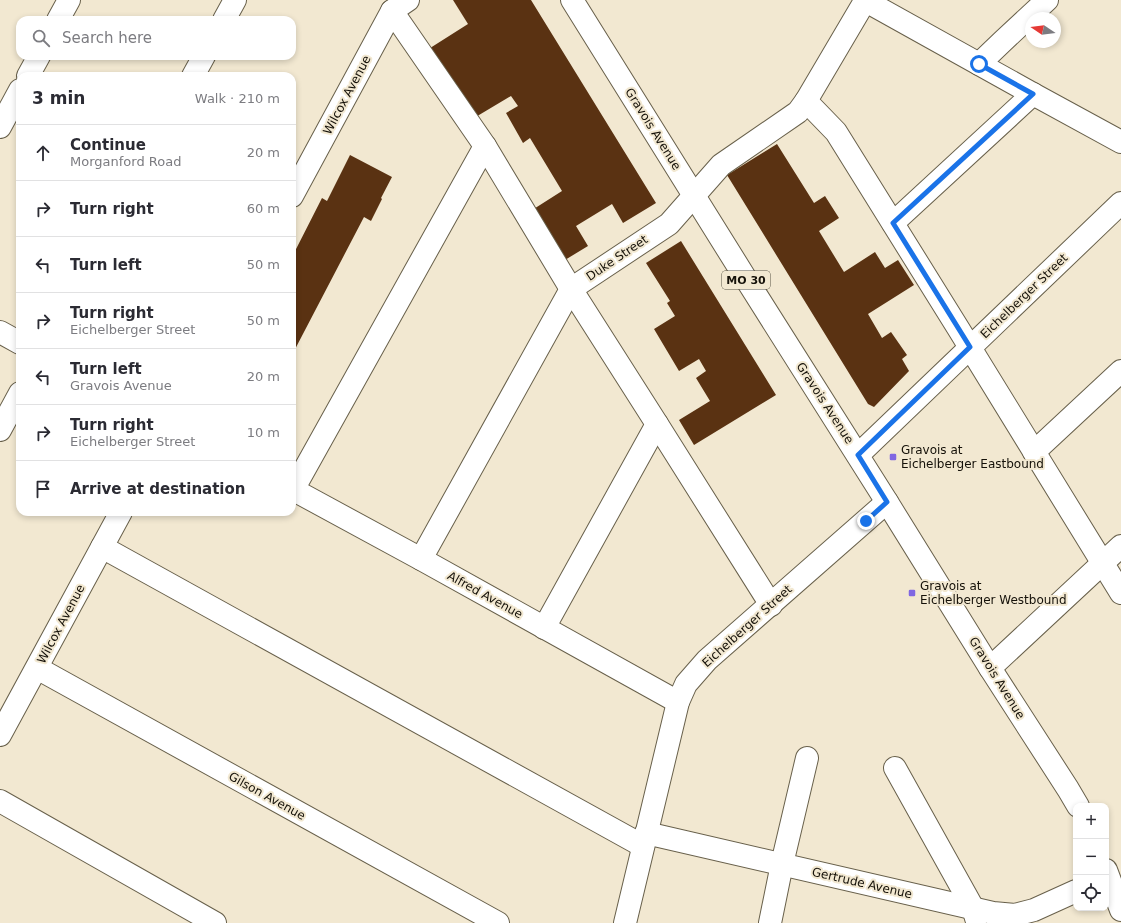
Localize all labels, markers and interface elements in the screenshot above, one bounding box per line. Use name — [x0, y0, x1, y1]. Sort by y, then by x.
north arrow — [1025, 12, 1061, 48]
search box — [16, 16, 296, 60]
icon: search — [30, 27, 52, 49]
text: Search here — [62, 29, 152, 47]
street label: Wilcox Avenue — [320, 53, 374, 137]
route start — [970, 55, 988, 73]
street label: Gravois Avenue — [622, 85, 684, 173]
text: 3 min — [32, 88, 85, 108]
text: Walk · 210 m — [195, 91, 280, 106]
text: Continue — [70, 136, 146, 154]
icon: ahead — [32, 142, 54, 164]
text: 20 m — [247, 145, 280, 160]
text: Morganford Road — [70, 154, 181, 169]
icon: right — [32, 198, 54, 220]
text: Turn right — [70, 200, 154, 218]
text: 60 m — [247, 201, 280, 216]
street label: Duke Street — [584, 232, 651, 284]
street label: Eichelberger Street — [977, 251, 1071, 341]
icon: left — [32, 254, 54, 276]
text: Turn left — [70, 256, 142, 274]
text: 50 m — [247, 257, 280, 272]
road number: MO 30 — [722, 271, 770, 289]
text: Turn right — [70, 304, 154, 322]
icon: right — [32, 310, 54, 332]
text: 50 m — [247, 313, 280, 328]
text: Eichelberger Street — [70, 322, 195, 337]
text: Turn left — [70, 360, 142, 378]
street label: Gravois Avenue — [794, 360, 856, 446]
icon: left — [32, 366, 54, 388]
text: 20 m — [247, 369, 280, 384]
text: Gravois Avenue — [70, 378, 172, 393]
text: Turn right — [70, 416, 154, 434]
icon: right — [32, 422, 54, 444]
text: 10 m — [247, 425, 280, 440]
text: Eichelberger Street — [70, 434, 195, 449]
place label: Gravois at Eichelberger Eastbound — [901, 443, 1044, 471]
marker: Gravois at Eichelberger Eastbound — [888, 452, 898, 462]
icon: arrive — [32, 478, 54, 500]
text: Arrive at destination — [70, 480, 245, 498]
route end — [857, 512, 875, 530]
street label: Alfred Avenue — [445, 569, 525, 621]
place label: Gravois at Eichelberger Westbound — [920, 579, 1067, 607]
street label: Wilcox Avenue — [34, 582, 88, 666]
street label: Eichelberger Street — [699, 582, 795, 670]
marker: Gravois at Eichelberger Westbound — [907, 588, 917, 598]
street label: Gravois Avenue — [966, 634, 1028, 722]
street label: Gilson Avenue — [226, 769, 308, 823]
map controls — [1073, 803, 1109, 911]
button: + — [1073, 803, 1109, 839]
button: − — [1073, 839, 1109, 875]
street label: Gertrude Avenue — [811, 865, 913, 901]
button: locate — [1073, 875, 1109, 911]

